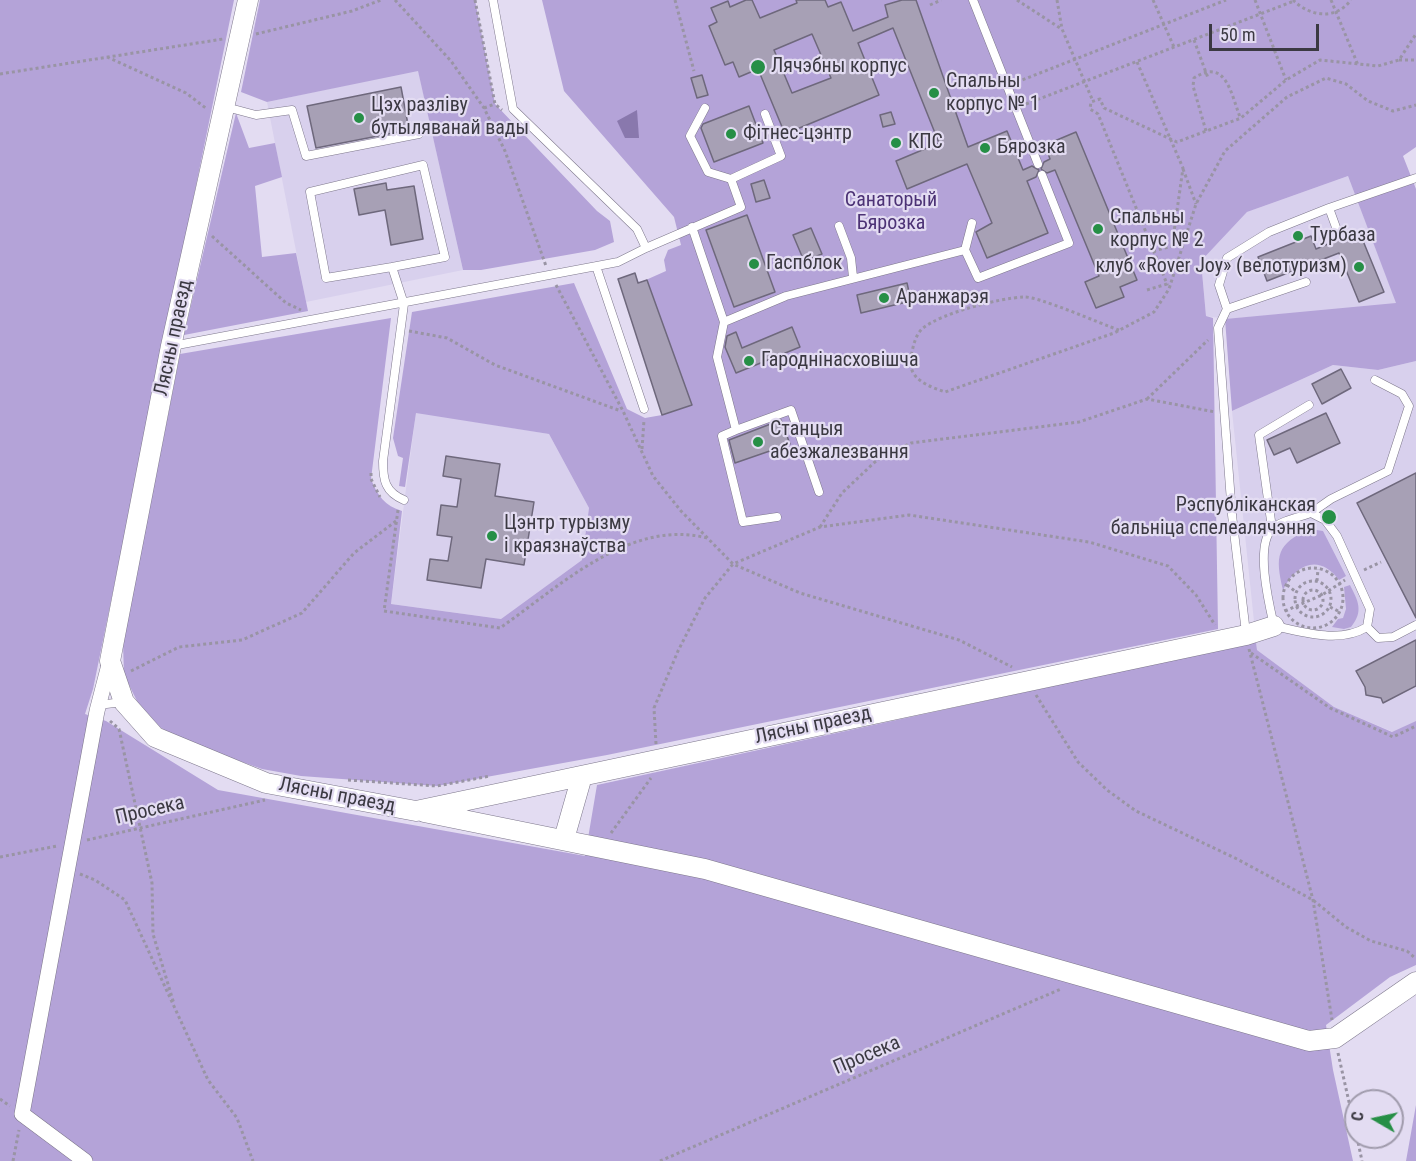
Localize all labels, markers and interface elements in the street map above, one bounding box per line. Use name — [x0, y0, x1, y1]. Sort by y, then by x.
scale bar — [1212, 12, 1322, 50]
text: 50 m — [1220, 24, 1255, 45]
place label: Лячэбны корпус — [771, 55, 907, 79]
marker: Лячэбны корпус — [749, 58, 767, 76]
place label: Спальны корпус № 1 — [946, 70, 1040, 117]
marker: Спальны корпус № 1 — [927, 86, 941, 100]
place label: Цэх разліву бутыляванай вады — [371, 94, 529, 141]
marker: Цэх разліву бутыляванай вады — [352, 111, 366, 125]
place label: Фітнес-цэнтр — [743, 122, 852, 146]
marker: Фітнес-цэнтр — [724, 127, 738, 141]
place label: КПС — [908, 131, 943, 155]
marker: КПС — [889, 136, 903, 150]
place label: Бярозка — [997, 136, 1066, 160]
marker: Бярозка — [978, 141, 992, 155]
park label: Санаторый Бярозка — [845, 189, 937, 236]
place label: Спальны корпус № 2 — [1110, 206, 1204, 253]
marker: Спальны корпус № 2 — [1091, 222, 1105, 236]
place label: Турбаза — [1310, 224, 1376, 248]
marker: Турбаза — [1291, 229, 1305, 243]
place label: Гаспблок — [766, 252, 842, 276]
place label: клуб «Rover Joy» (велотуризм) — [1095, 255, 1347, 279]
marker: Гаспблок — [747, 257, 761, 271]
marker: клуб «Rover Joy» (велотуризм) — [1352, 260, 1366, 274]
street label: Лясны праезд — [150, 278, 198, 398]
place label: Аранжарэя — [896, 286, 989, 310]
marker: Аранжарэя — [877, 291, 891, 305]
place label: Гароднінасховішча — [761, 349, 918, 373]
marker: Гароднінасховішча — [742, 354, 756, 368]
place label: Станцыя абезжалезвання — [770, 418, 909, 465]
marker: Станцыя абезжалезвання — [751, 435, 765, 449]
place label: Рэспубліканская бальніца спелеалячэння — [1111, 494, 1316, 541]
marker: Рэспубліканская бальніца спелеалячэння — [1320, 508, 1338, 526]
place label: Цэнтр турызму і краязнаўства — [504, 512, 630, 559]
marker: Цэнтр турызму і краязнаўства — [485, 529, 499, 543]
street label: Лясны праезд — [753, 702, 873, 750]
street label: Лясны праезд — [277, 773, 397, 819]
street label: Просека — [113, 791, 187, 831]
street label: Просека — [830, 1031, 904, 1081]
north arrow — [1344, 1089, 1404, 1149]
text: С — [1348, 1110, 1368, 1122]

